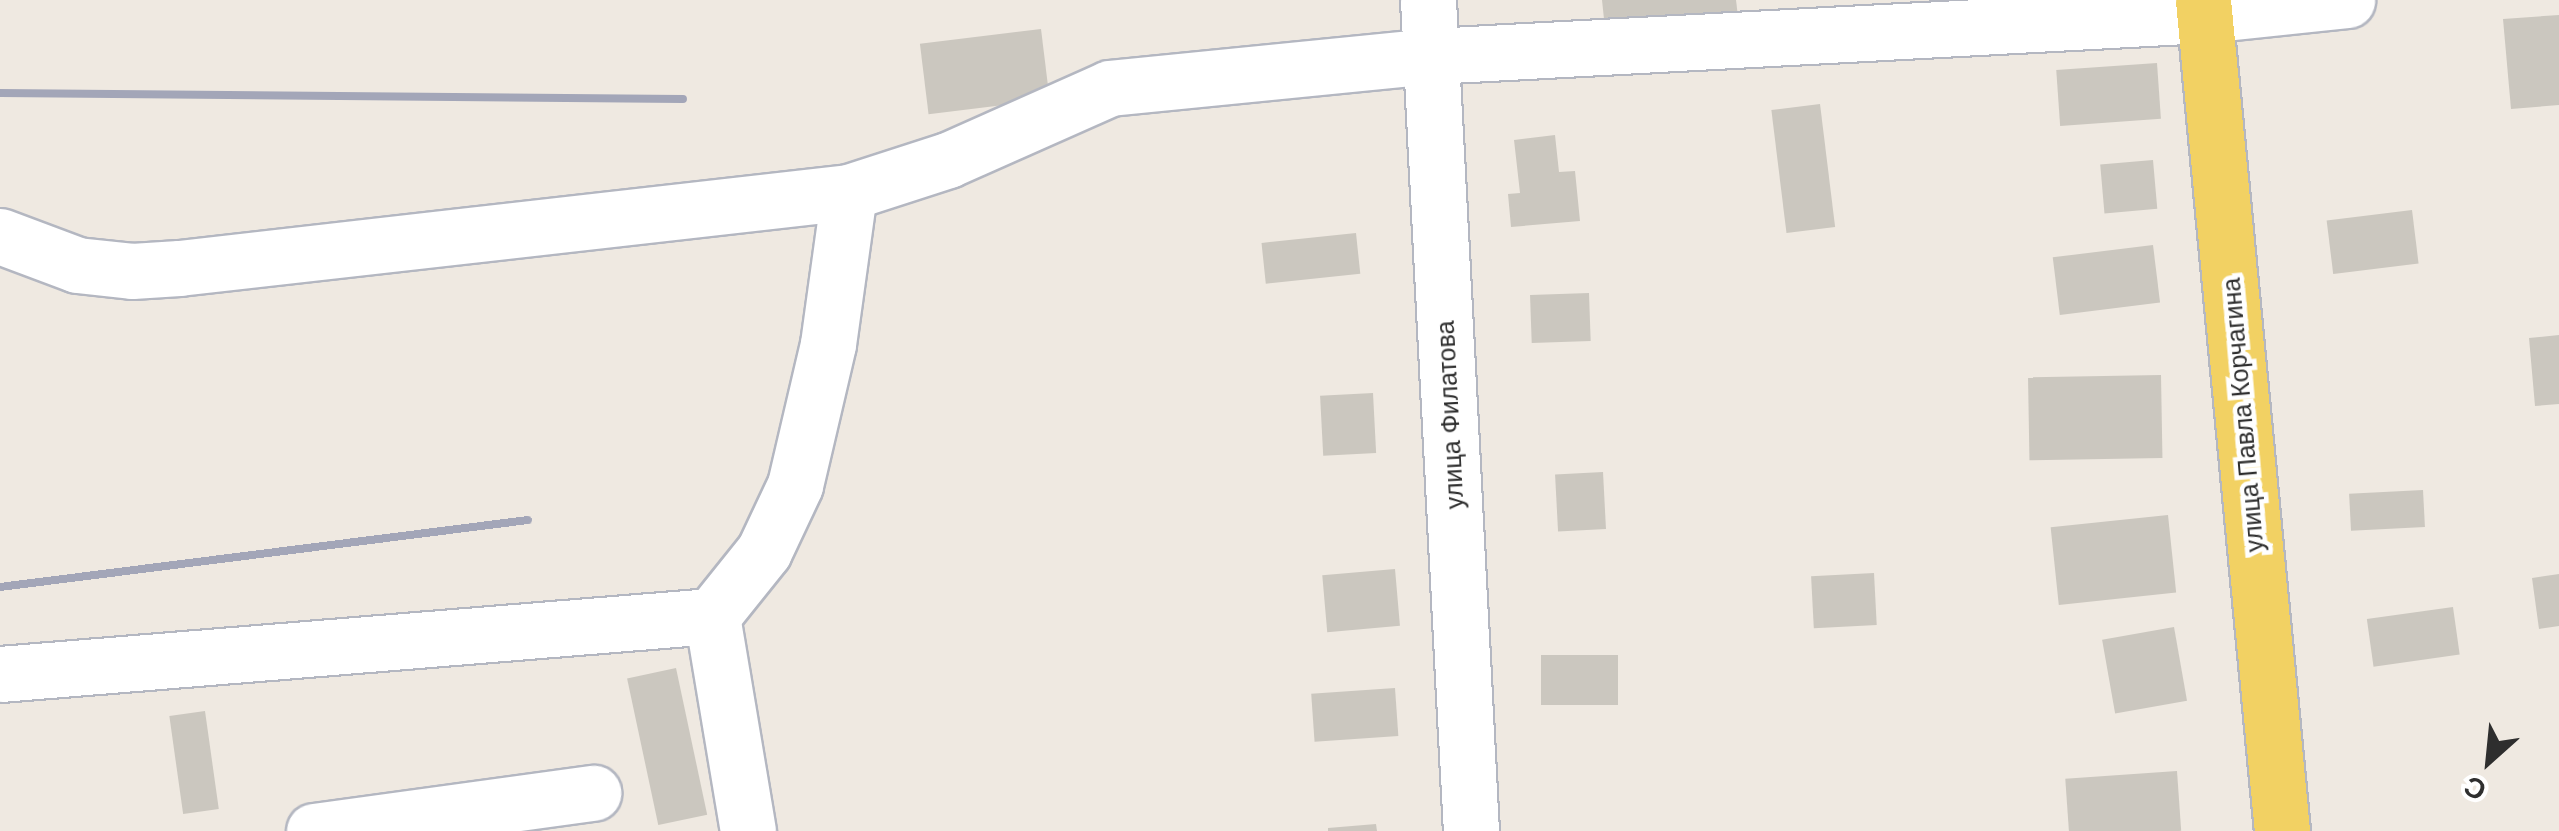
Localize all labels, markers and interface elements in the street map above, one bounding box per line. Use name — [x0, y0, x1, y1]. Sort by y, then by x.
street label: улица Павла Корчагина — [2216, 277, 2270, 553]
street label: улица Филатова — [1430, 320, 1470, 510]
north arrow — [2439, 711, 2539, 811]
text: С — [2459, 770, 2491, 807]

